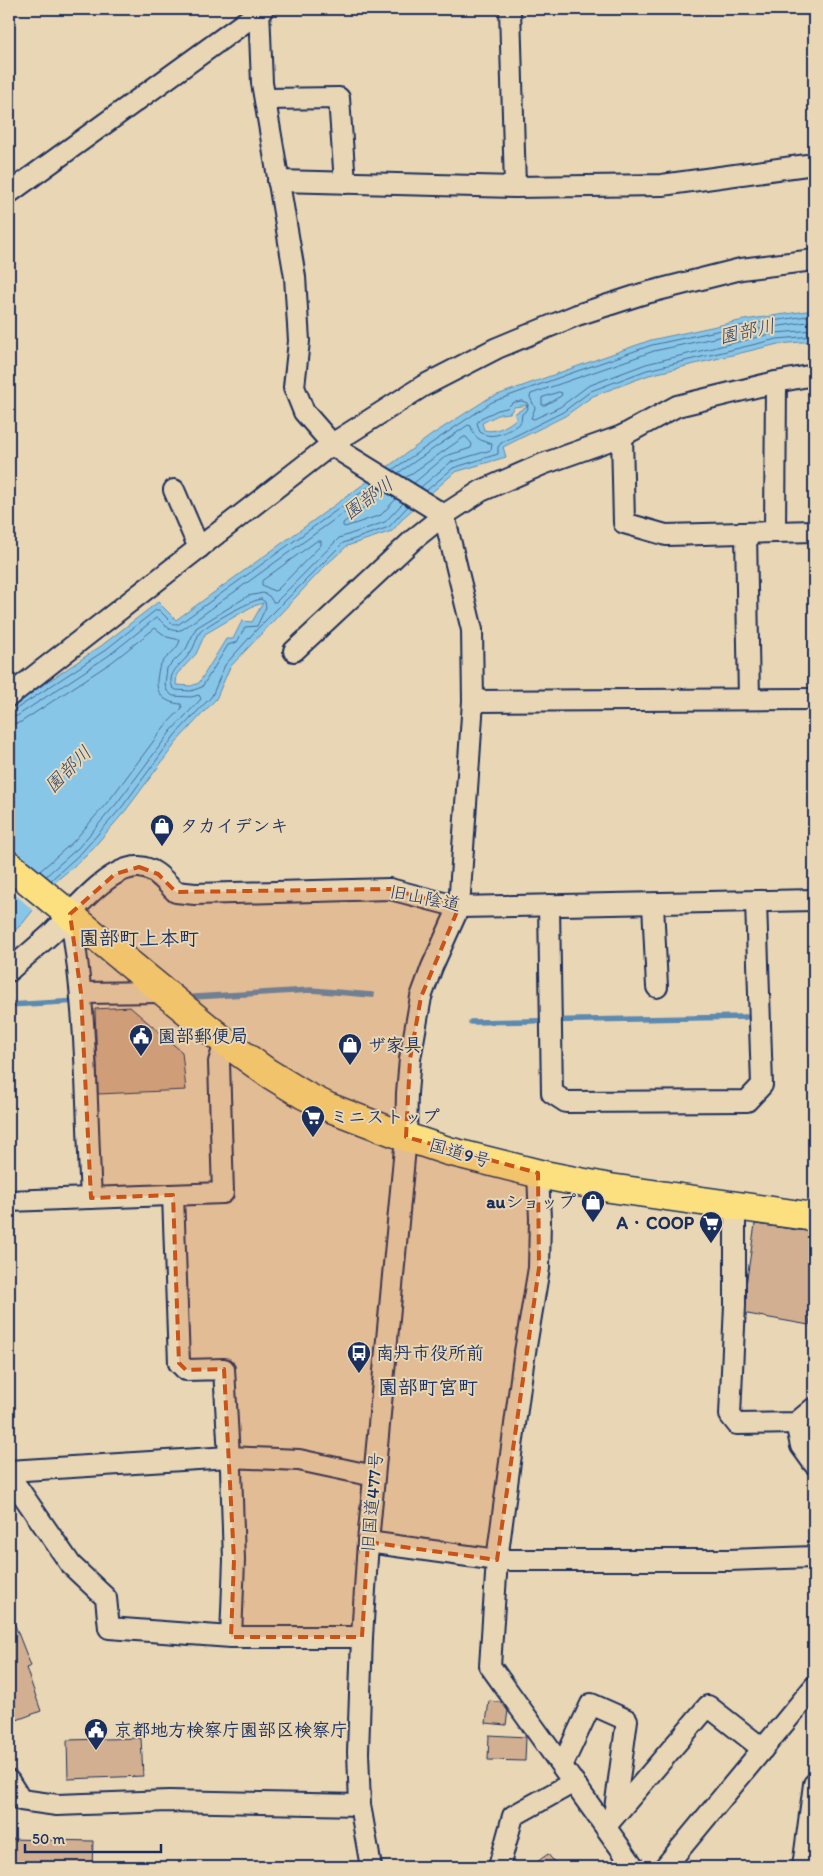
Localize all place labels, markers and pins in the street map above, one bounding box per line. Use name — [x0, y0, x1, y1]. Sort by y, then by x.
shop icon: タカイデンキ — [149, 813, 175, 847]
place label: タカイデンキ — [180, 815, 288, 837]
public building icon: 園部郵便局 — [128, 1023, 154, 1057]
place label: 園部郵便局 — [158, 1025, 248, 1047]
shop icon: ザ家具 — [337, 1032, 363, 1066]
place label: ザ家具 — [368, 1034, 422, 1056]
supermarket icon: ミニストップ — [300, 1104, 326, 1138]
place label: ミニストップ — [330, 1106, 440, 1128]
shop icon: auショップ — [580, 1189, 606, 1223]
place label: auショップ — [486, 1191, 576, 1213]
supermarket icon: A・COOP — [698, 1210, 724, 1244]
place label: A・COOP — [616, 1212, 695, 1234]
bus stop icon: 南丹市役所前 — [346, 1340, 372, 1374]
place label: 南丹市役所前 — [376, 1342, 484, 1364]
public building icon: 京都地方検察庁園部区検察庁 — [83, 1717, 109, 1751]
place label: 京都地方検察庁園部区検察庁 — [114, 1719, 348, 1741]

